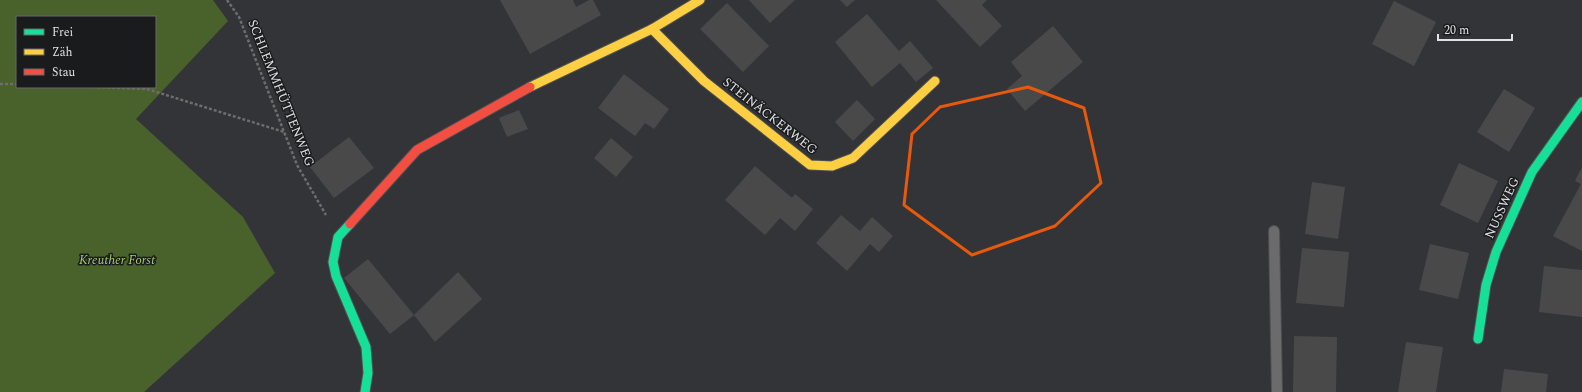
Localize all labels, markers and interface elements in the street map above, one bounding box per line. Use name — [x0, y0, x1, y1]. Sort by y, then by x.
legend — [16, 16, 156, 88]
street label: SCHLEMMHÜTTENWEG — [242, 16, 320, 170]
scale bar — [1438, 16, 1512, 42]
text: 20 m — [1444, 21, 1469, 40]
text: Frei — [52, 23, 74, 42]
text: Zäh — [52, 43, 73, 62]
text: Stau — [52, 63, 76, 82]
street label: STEINÄCKERWEG — [718, 73, 822, 159]
street label: NUSSWEG — [1480, 174, 1524, 242]
park label: Kreuther Forst — [79, 250, 156, 270]

